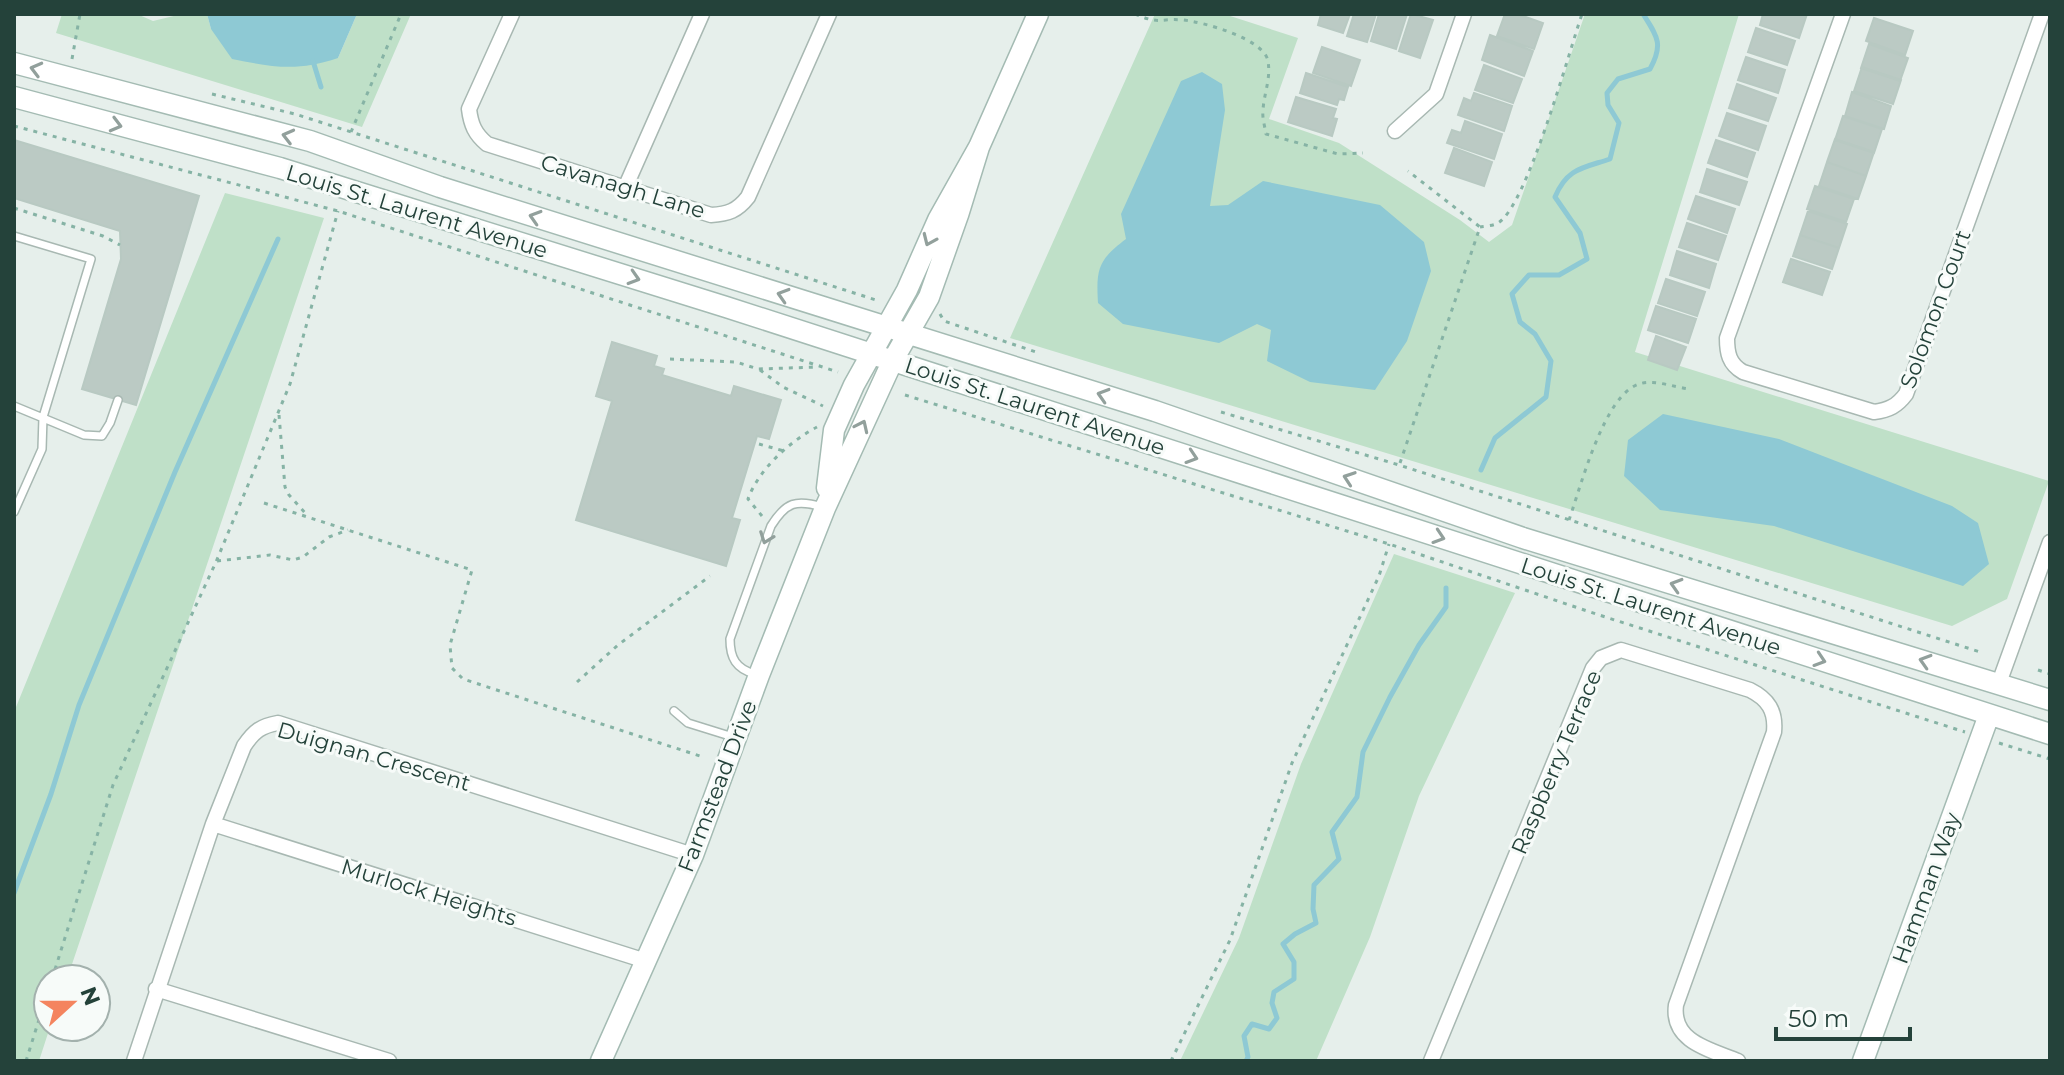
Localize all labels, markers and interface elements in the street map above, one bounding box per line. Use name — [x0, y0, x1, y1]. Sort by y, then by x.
one-way arrow — [30, 62, 44, 79]
one-way arrow — [109, 115, 123, 132]
one-way arrow — [281, 128, 295, 145]
street label: Cavanagh Lane — [537, 149, 708, 224]
street label: Louis St. Laurent Avenue — [283, 159, 551, 264]
one-way arrow — [528, 210, 542, 226]
street label: Solomon Court — [1894, 226, 1977, 392]
one-way arrow — [923, 232, 939, 246]
one-way arrow — [626, 269, 640, 285]
one-way arrow — [776, 288, 790, 304]
street label: Louis St. Laurent Avenue — [901, 352, 1168, 461]
one-way arrow — [1097, 388, 1110, 404]
one-way arrow — [852, 419, 868, 434]
one-way arrow — [1184, 447, 1198, 463]
one-way arrow — [1343, 471, 1357, 487]
one-way arrow — [1432, 528, 1446, 544]
one-way arrow — [760, 530, 776, 544]
street label: Louis St. Laurent Avenue — [1517, 552, 1784, 661]
one-way arrow — [1670, 578, 1684, 594]
one-way arrow — [1812, 651, 1826, 667]
one-way arrow — [1918, 654, 1932, 670]
street label: Raspberry Terrace — [1505, 666, 1607, 858]
street label: Farmstead Drive — [672, 696, 763, 876]
street label: Duignan Crescent — [274, 716, 474, 797]
street label: Hamman Way — [1887, 809, 1966, 967]
street label: Murlock Heights — [338, 853, 520, 932]
north arrow — [32, 963, 112, 1043]
text: N — [74, 983, 106, 1009]
scale bar — [1776, 991, 1910, 1041]
text: 50 m — [1788, 1004, 1849, 1033]

